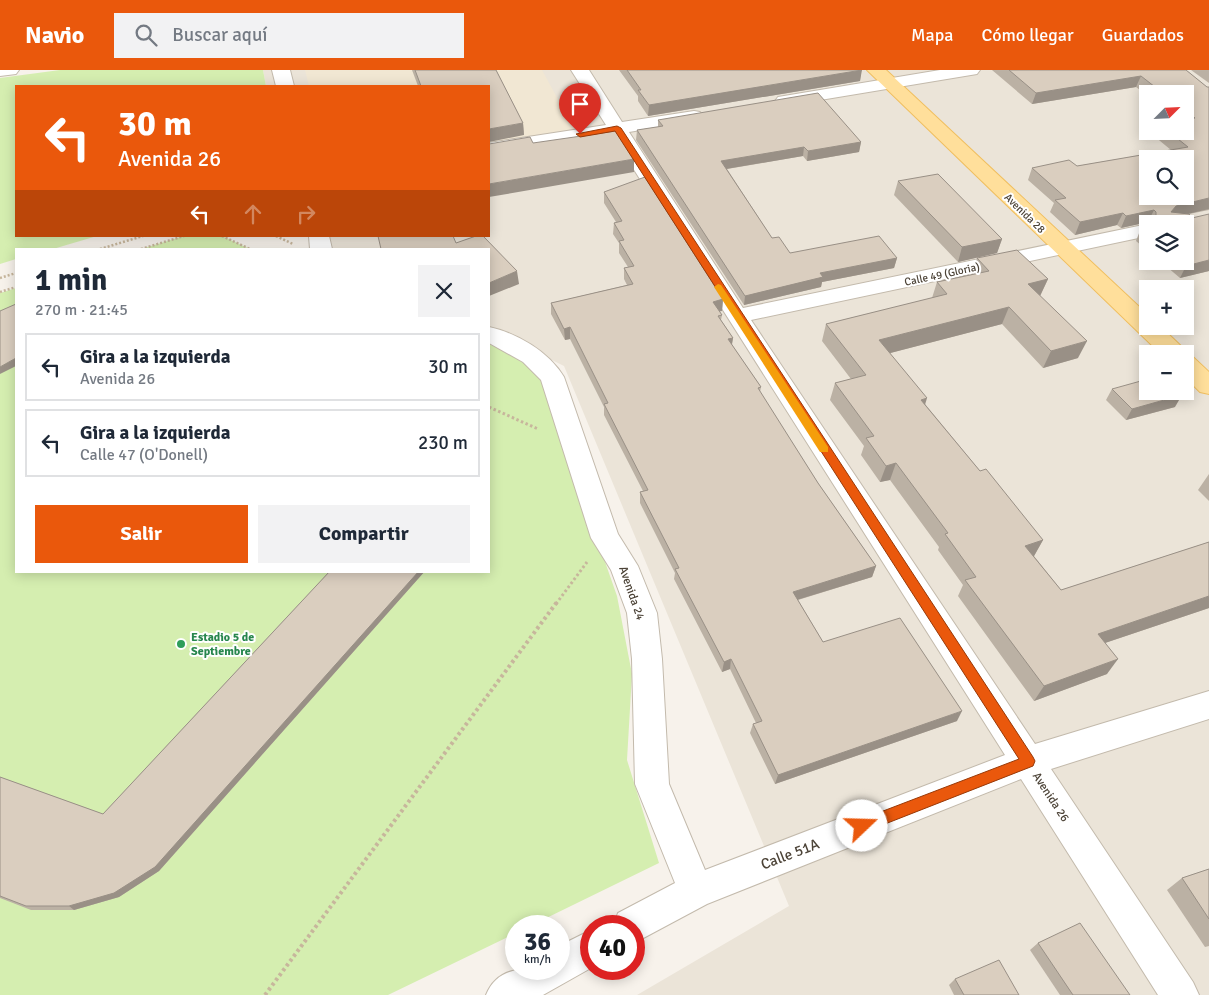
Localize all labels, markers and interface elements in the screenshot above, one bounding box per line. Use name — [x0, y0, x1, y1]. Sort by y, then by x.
search box — [114, 13, 464, 58]
text: Navio — [25, 20, 84, 50]
icon: search — [132, 21, 160, 49]
text: Buscar aquí — [172, 23, 267, 47]
text: Mapa — [911, 24, 953, 46]
text: Cómo llegar — [981, 24, 1074, 46]
text: Guardados — [1102, 24, 1184, 46]
pin — [559, 83, 601, 134]
north arrow — [1139, 85, 1194, 140]
map controls — [1139, 85, 1194, 400]
icon: arrive — [566, 90, 594, 118]
text: 30 m — [118, 102, 192, 145]
icon: left — [35, 105, 100, 170]
text: Avenida 26 — [118, 145, 221, 172]
button: search — [1139, 150, 1194, 205]
street label: Avenida 28 — [1002, 191, 1048, 236]
icon: left — [186, 200, 214, 228]
icon: ahead — [239, 200, 267, 228]
icon: right — [292, 200, 320, 228]
button: layers — [1139, 215, 1194, 270]
street label: Calle 49 (Gloria) — [903, 260, 981, 289]
text: 1 min — [35, 262, 107, 299]
button: close — [418, 265, 470, 317]
button: + — [1139, 280, 1194, 335]
text: 270 m · 21:45 — [35, 300, 128, 320]
text: Gira a la izquierda — [80, 345, 230, 369]
button: − — [1139, 345, 1194, 400]
icon: left — [37, 353, 65, 381]
text: 30 m — [428, 355, 468, 379]
text: Avenida 26 — [80, 369, 155, 389]
text: Gira a la izquierda — [80, 421, 230, 445]
icon: left — [37, 429, 65, 457]
text: 230 m — [418, 431, 468, 455]
text: Calle 47 (O'Donell) — [80, 445, 208, 465]
button: Salir — [35, 505, 248, 563]
button: Compartir — [258, 505, 470, 563]
street label: Avenida 24 — [615, 564, 648, 623]
place label: Estadio 5 de Septiembre — [191, 630, 254, 659]
marker: Estadio 5 de Septiembre — [175, 638, 187, 650]
street label: Avenida 26 — [1029, 770, 1072, 825]
position arrow — [835, 799, 887, 851]
street label: Calle 51A — [758, 835, 822, 873]
speed limit sign: 40 — [580, 915, 645, 980]
text: 36 — [524, 926, 551, 957]
text: km/h — [524, 952, 551, 967]

